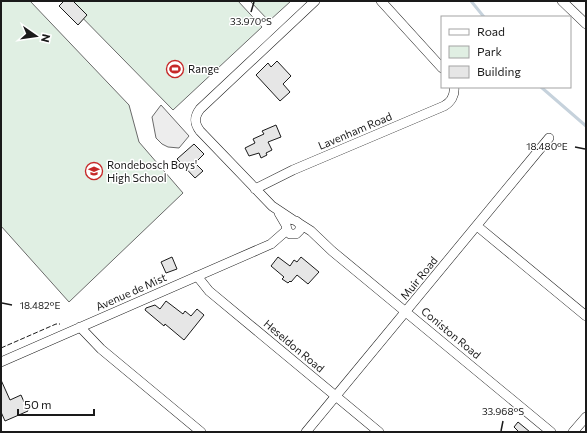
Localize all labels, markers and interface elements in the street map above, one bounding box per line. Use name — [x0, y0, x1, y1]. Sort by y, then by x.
text: 33.970°S — [230, 15, 272, 27]
north arrow — [16, 16, 56, 56]
legend — [441, 16, 571, 88]
text: Road — [477, 24, 505, 38]
text: N — [39, 33, 53, 44]
text: Park — [477, 44, 503, 58]
sports icon: Range — [165, 59, 185, 79]
place label: Range — [188, 62, 219, 75]
text: Building — [477, 64, 521, 78]
street label: Lavenham Road — [316, 109, 394, 152]
text: 18.480°E — [526, 140, 568, 152]
place label: Rondebosch Boys' High School — [107, 158, 197, 184]
school or university icon: Rondebosch Boys' High School — [84, 161, 104, 181]
street label: Muir Road — [397, 254, 440, 302]
street label: Avenue de Mist — [93, 270, 169, 313]
text: 18.482°E — [20, 299, 60, 311]
street label: Coniston Road — [419, 304, 484, 361]
street label: Heseldon Road — [262, 317, 327, 375]
scale bar — [18, 391, 94, 417]
text: 50 m — [24, 397, 52, 411]
text: 33.968°S — [482, 405, 524, 417]

